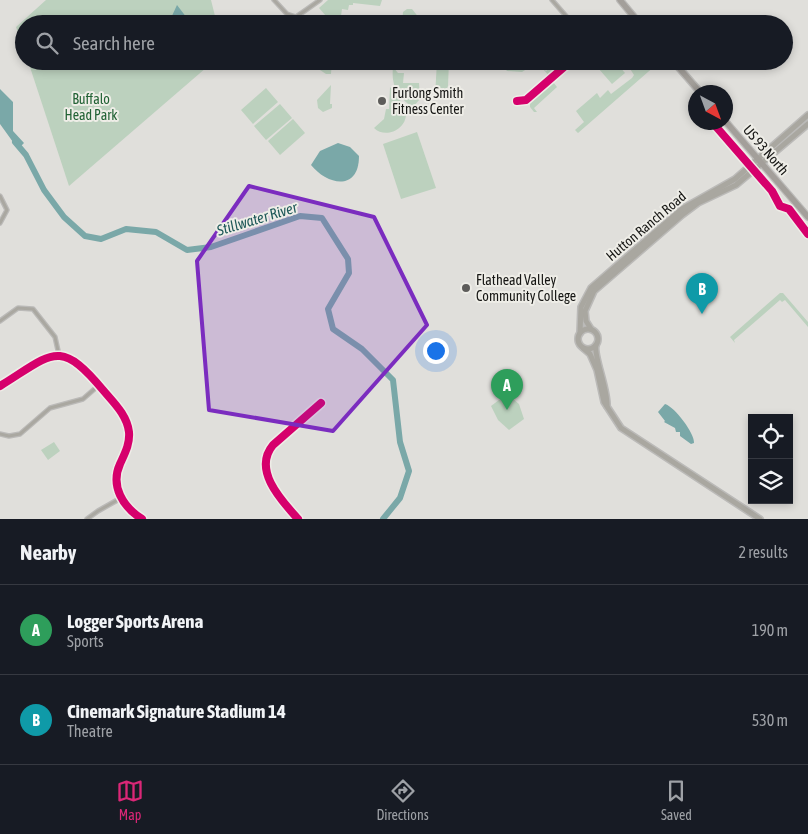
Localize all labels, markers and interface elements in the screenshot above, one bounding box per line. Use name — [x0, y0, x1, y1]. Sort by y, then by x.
search box — [15, 15, 793, 70]
icon: search — [33, 29, 61, 57]
text: Search here — [73, 32, 155, 54]
place label: Furlong Smith Fitness Center — [392, 85, 465, 117]
north arrow — [688, 85, 733, 130]
park label: Buffalo Head Park — [65, 91, 117, 123]
marker: Furlong Smith Fitness Center — [376, 95, 388, 107]
street label: US 93 North — [740, 122, 792, 178]
street label: Hutton Ranch Road — [603, 188, 689, 264]
water label: Stillwater River — [214, 198, 300, 239]
place label: Flathead Valley Community College — [476, 272, 576, 304]
pin: B — [686, 273, 718, 314]
marker: Flathead Valley Community College — [460, 282, 472, 294]
your location — [423, 338, 449, 364]
pin: A — [491, 369, 523, 410]
map controls — [748, 414, 793, 504]
button: locate — [748, 414, 793, 459]
button: layers — [748, 459, 793, 504]
text: Nearby — [20, 540, 76, 564]
text: 2 results — [738, 543, 788, 561]
text: Logger Sports Arena — [67, 610, 203, 632]
text: A — [32, 621, 40, 639]
text: 190 m — [752, 621, 788, 639]
text: Sports — [67, 632, 104, 650]
text: Cinemark Signature Stadium 14 — [67, 700, 286, 722]
text: B — [32, 711, 40, 729]
text: 530 m — [752, 711, 788, 729]
text: Theatre — [67, 722, 113, 740]
tab: Map — [116, 777, 144, 823]
tab: Directions — [376, 777, 429, 823]
tab: Saved — [661, 777, 692, 823]

